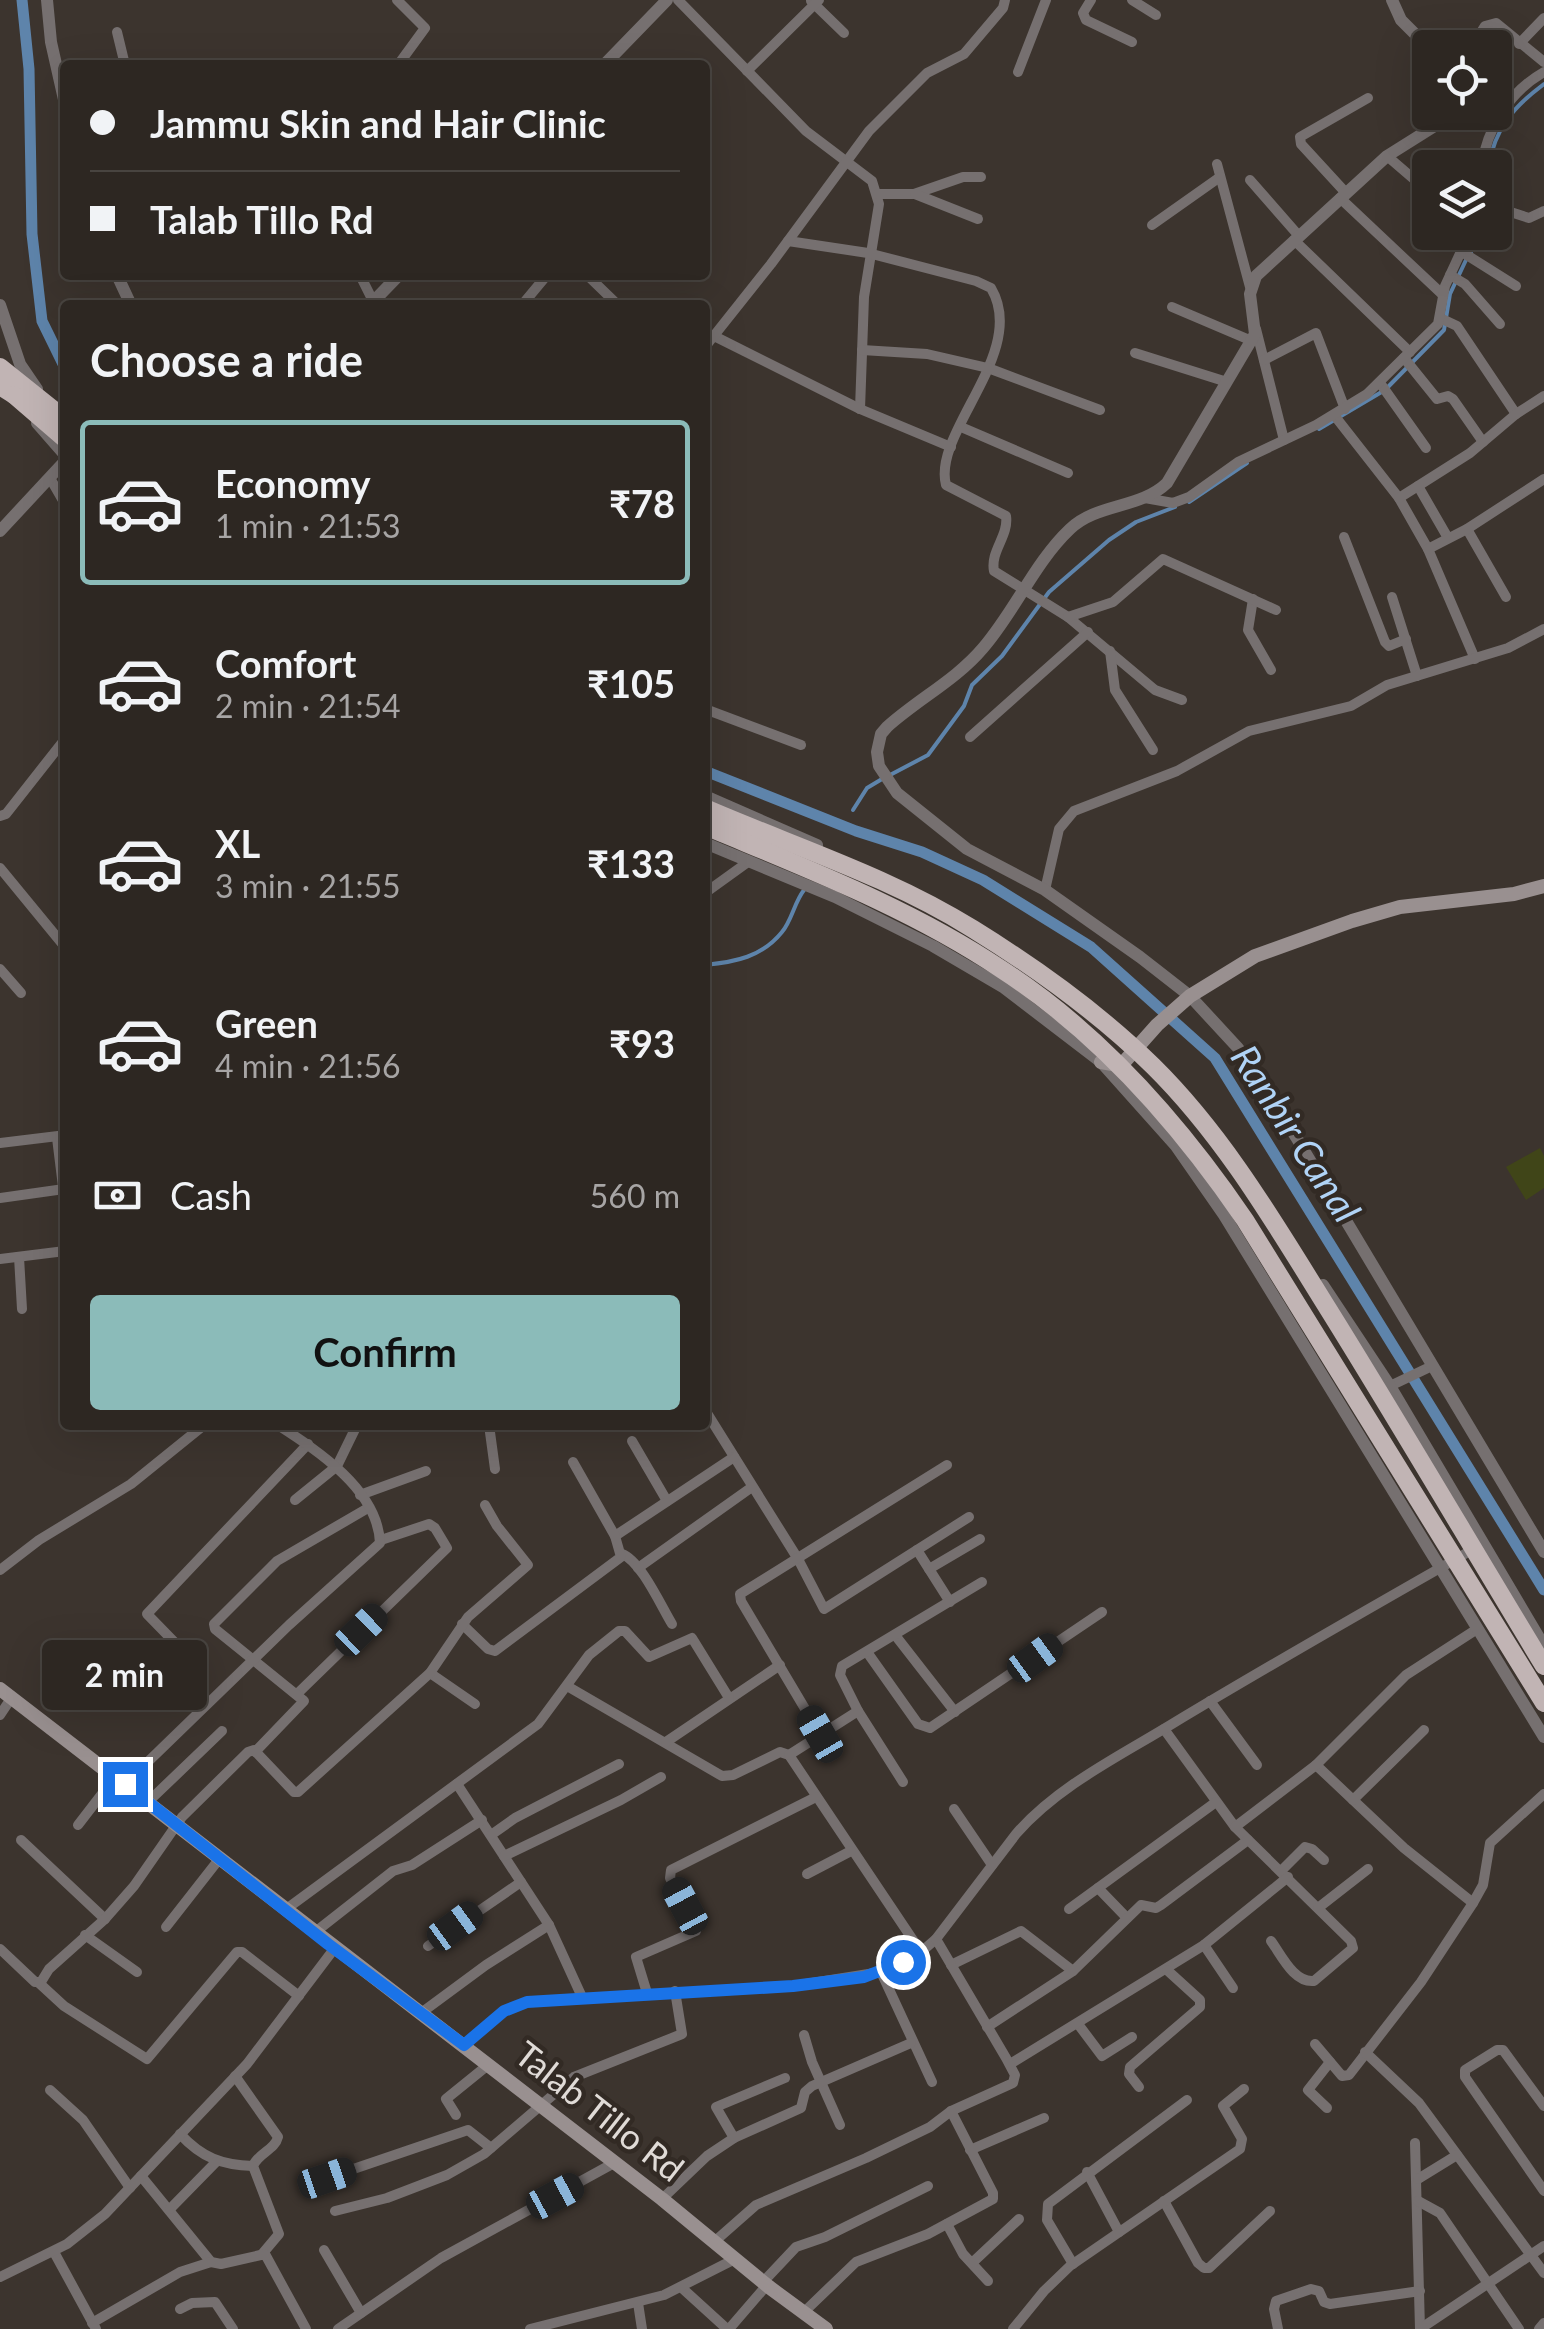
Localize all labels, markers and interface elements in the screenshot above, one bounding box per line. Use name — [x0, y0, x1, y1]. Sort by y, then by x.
map controls — [1412, 30, 1512, 250]
button: locate — [1412, 30, 1512, 130]
text: Jammu Skin and Hair Clinic — [150, 100, 606, 146]
button: layers — [1412, 150, 1512, 250]
text: Talab Tillo Rd — [150, 196, 374, 242]
text: Choose a ride — [90, 333, 363, 387]
icon: car — [95, 458, 185, 548]
text: Economy — [215, 460, 370, 506]
text: ₹78 — [609, 480, 675, 526]
text: 1 min · 21:53 — [215, 506, 401, 545]
icon: car — [95, 638, 185, 728]
text: Comfort — [215, 640, 356, 686]
text: ₹105 — [587, 660, 675, 706]
text: 2 min · 21:54 — [215, 686, 401, 725]
icon: car — [95, 818, 185, 908]
text: XL — [215, 820, 260, 866]
text: ₹133 — [587, 840, 675, 886]
text: 3 min · 21:55 — [215, 866, 401, 905]
icon: car — [95, 998, 185, 1088]
text: Green — [215, 1000, 318, 1046]
text: ₹93 — [609, 1020, 675, 1066]
water label: Ranbir Canal — [1222, 1036, 1371, 1230]
text: 4 min · 21:56 — [215, 1046, 401, 1085]
icon: cash — [90, 1168, 145, 1223]
text: Cash — [170, 1172, 252, 1218]
text: 560 m — [590, 1176, 680, 1215]
button: Confirm — [90, 1295, 680, 1410]
car — [329, 1598, 393, 1662]
car — [1002, 1628, 1068, 1688]
callout: 2 min — [42, 1639, 208, 1709]
text: 2 min — [85, 1655, 164, 1694]
car — [792, 1701, 848, 1767]
route end — [103, 1762, 148, 1807]
car — [658, 1872, 712, 1940]
car — [422, 1896, 488, 1956]
route start — [881, 1940, 926, 1985]
street label: Talab Tillo Rd — [508, 2032, 693, 2189]
car — [294, 2154, 360, 2202]
car — [521, 2169, 589, 2223]

